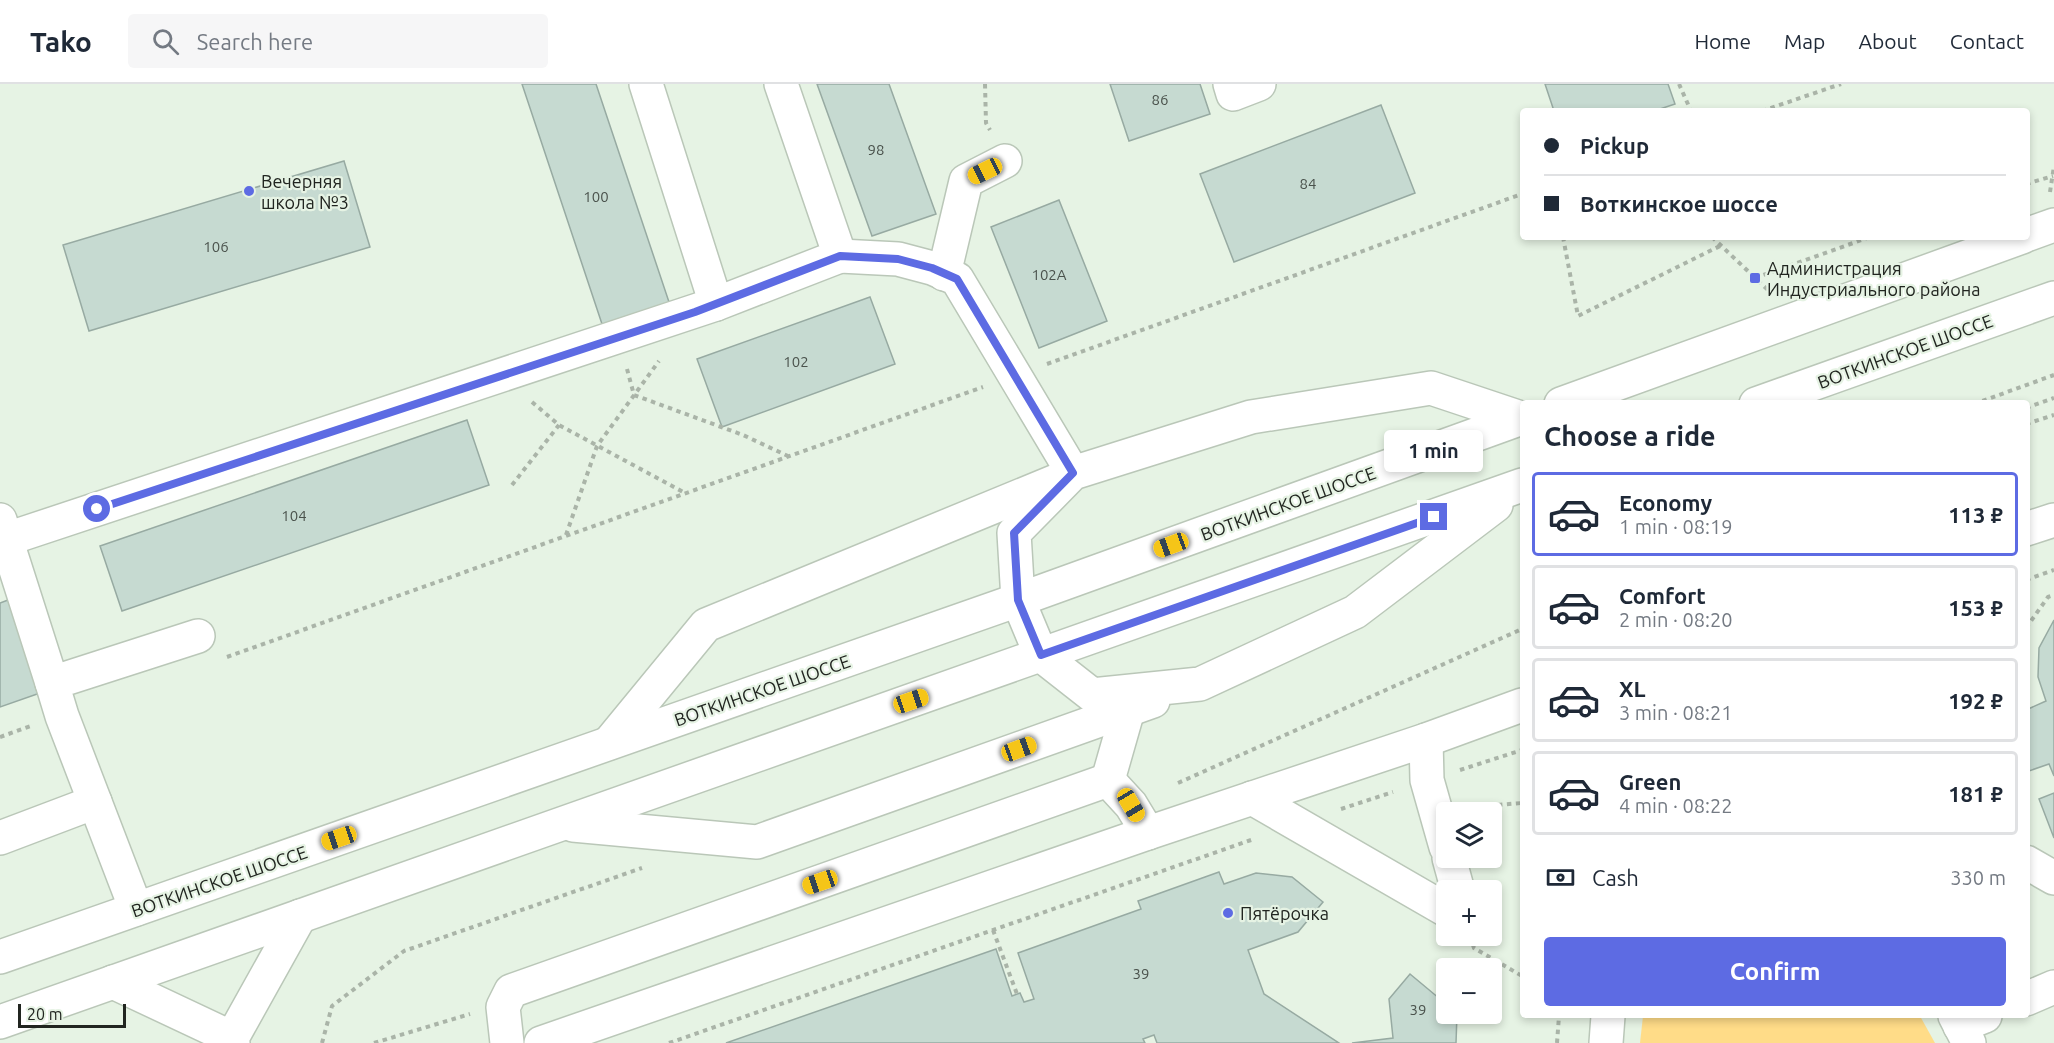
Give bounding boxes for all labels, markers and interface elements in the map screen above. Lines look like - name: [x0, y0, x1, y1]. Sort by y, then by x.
- search box: [128, 14, 548, 68]
- icon: search: [149, 25, 182, 58]
- text: Tako: [30, 26, 92, 57]
- text: Search here: [197, 29, 313, 54]
- text: Home: [1694, 29, 1751, 53]
- text: Map: [1784, 29, 1825, 53]
- text: About: [1858, 29, 1917, 53]
- text: Contact: [1950, 29, 2024, 53]
- house number: 86: [1152, 91, 1168, 108]
- text: Pickup: [1580, 133, 1649, 158]
- house number: 98: [868, 141, 884, 158]
- car: [965, 155, 1005, 187]
- place label: Вечерняя школа №3: [261, 171, 349, 212]
- house number: 84: [1300, 175, 1316, 192]
- marker: Вечерняя школа №3: [242, 184, 256, 198]
- house number: 100: [583, 188, 609, 205]
- text: Воткинское шоссе: [1580, 191, 1778, 216]
- house number: 106: [203, 238, 229, 255]
- place label: Администрация Индустриального района: [1767, 258, 1981, 299]
- house number: 102А: [1031, 266, 1067, 283]
- marker: Администрация Индустриального района: [1748, 271, 1762, 285]
- street label: ВОТКИНСКОЕ ШОССЕ: [1815, 310, 1995, 392]
- house number: 102: [783, 353, 809, 370]
- text: Choose a ride: [1544, 421, 1716, 451]
- callout: 1 min: [1384, 430, 1484, 472]
- text: 1 min: [1408, 439, 1459, 462]
- street label: ВОТКИНСКОЕ ШОССЕ: [1198, 462, 1378, 544]
- icon: car: [1547, 487, 1601, 541]
- text: Economy: [1619, 490, 1712, 515]
- route start: [83, 495, 110, 522]
- text: 113 ₽: [1948, 502, 2003, 527]
- route end: [1420, 503, 1447, 530]
- house number: 104: [281, 507, 307, 524]
- text: 1 min · 08:19: [1619, 515, 1733, 538]
- car: [1151, 530, 1191, 560]
- icon: car: [1547, 580, 1601, 634]
- text: Comfort: [1619, 583, 1706, 608]
- text: 153 ₽: [1948, 595, 2003, 620]
- text: 2 min · 08:20: [1619, 608, 1733, 631]
- street label: ВОТКИНСКОЕ ШОССЕ: [671, 650, 853, 730]
- icon: car: [1547, 673, 1601, 727]
- text: XL: [1619, 676, 1646, 701]
- car: [891, 687, 931, 715]
- text: 192 ₽: [1948, 688, 2003, 713]
- text: 3 min · 08:21: [1619, 701, 1733, 724]
- car: [999, 734, 1039, 764]
- icon: car: [1547, 766, 1601, 820]
- text: Green: [1619, 769, 1681, 794]
- text: 181 ₽: [1948, 781, 2003, 806]
- car: [1114, 785, 1148, 825]
- text: 4 min · 08:22: [1619, 794, 1733, 817]
- map controls: [1436, 802, 1502, 1024]
- button: layers: [1436, 802, 1502, 868]
- car: [319, 824, 359, 852]
- street label: ВОТКИНСКОЕ ШОССЕ: [128, 841, 310, 921]
- icon: cash: [1544, 861, 1577, 894]
- text: Cash: [1592, 865, 1639, 890]
- text: 330 m: [1950, 866, 2006, 889]
- car: [800, 868, 840, 896]
- button: +: [1436, 880, 1502, 946]
- place label: Пятёрочка: [1240, 903, 1329, 923]
- marker: Пятёрочка: [1221, 906, 1235, 920]
- button: Confirm: [1544, 937, 2006, 1006]
- button: −: [1436, 958, 1502, 1024]
- house number: 39: [1133, 965, 1149, 982]
- scale bar: [18, 1001, 126, 1028]
- house number: 39: [1410, 1001, 1426, 1018]
- text: 20 m: [27, 1005, 63, 1023]

